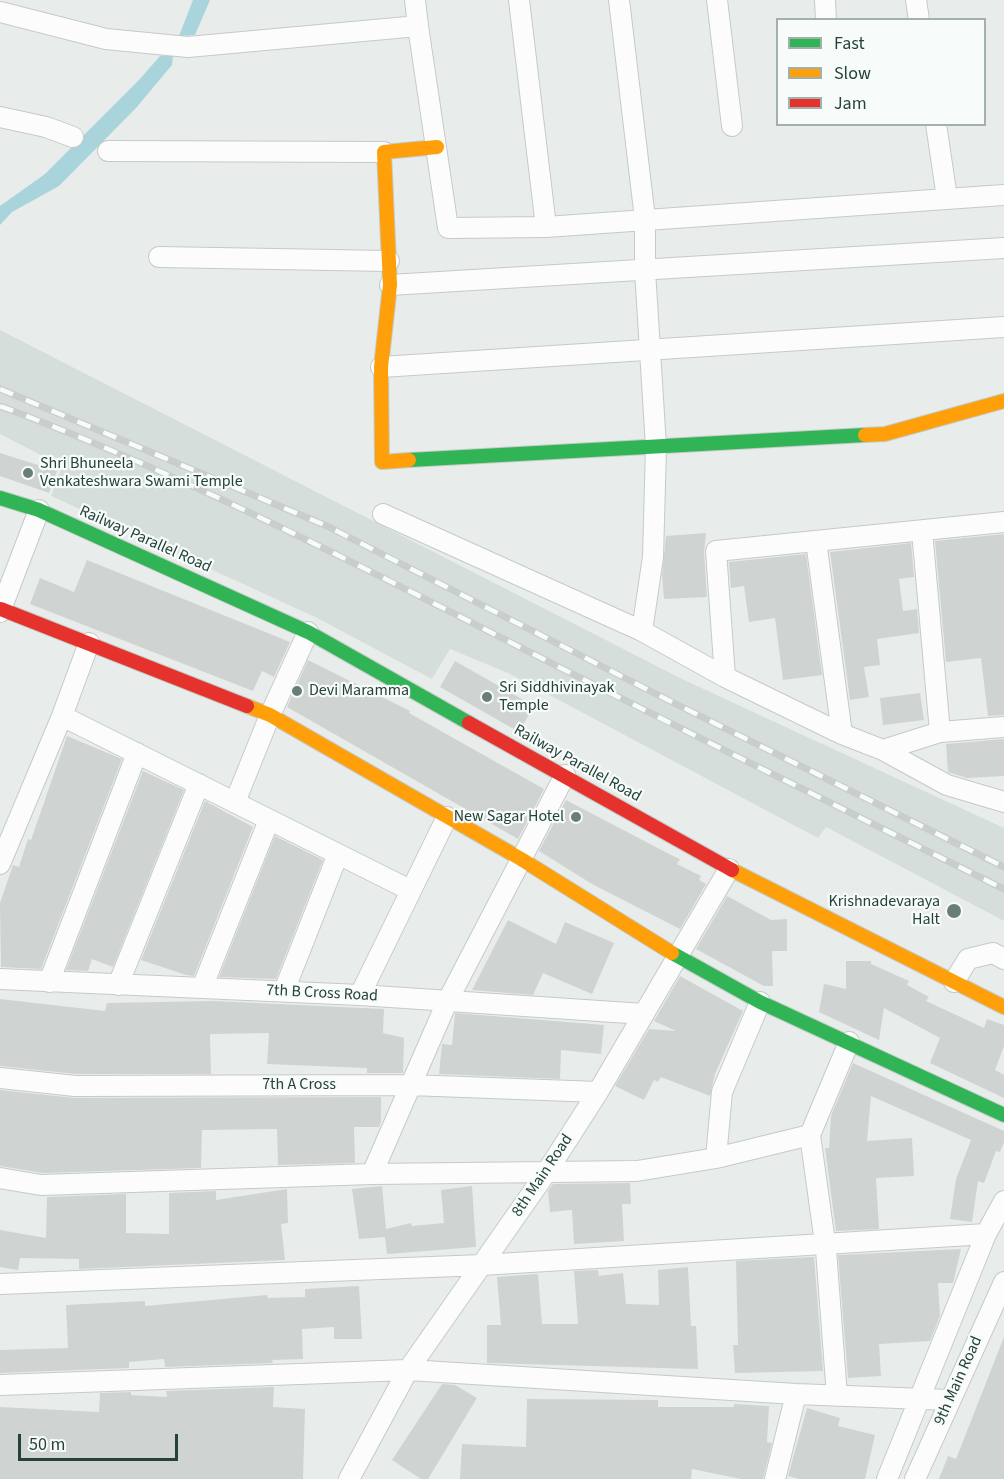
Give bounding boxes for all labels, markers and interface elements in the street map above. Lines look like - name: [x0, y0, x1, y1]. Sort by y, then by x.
- legend: [776, 18, 986, 126]
- text: Fast: [834, 31, 865, 56]
- text: Slow: [834, 61, 871, 86]
- text: Jam: [834, 91, 867, 116]
- place label: Shri Bhuneela Venkateshwara Swami Temple: [40, 454, 243, 492]
- marker: Shri Bhuneela Venkateshwara Swami Temple: [21, 466, 35, 480]
- street label: Railway Parallel Road: [76, 502, 214, 578]
- place label: Sri Siddhivinayak Temple: [499, 678, 614, 716]
- place label: Devi Maramma: [309, 681, 409, 701]
- marker: Devi Maramma: [290, 684, 304, 698]
- marker: Sri Siddhivinayak Temple: [480, 690, 494, 704]
- street label: Railway Parallel Road: [510, 721, 644, 807]
- place label: New Sagar Hotel: [454, 807, 564, 827]
- marker: New Sagar Hotel: [569, 810, 583, 824]
- place label: Krishnadevaraya Halt: [828, 892, 940, 930]
- marker: Krishnadevaraya Halt: [945, 902, 963, 920]
- street label: 7th B Cross Road: [266, 981, 378, 1007]
- street label: 7th A Cross: [262, 1075, 336, 1095]
- street label: 8th Main Road: [508, 1131, 578, 1221]
- street label: 9th Main Road: [931, 1334, 987, 1428]
- scale bar: [21, 1422, 182, 1460]
- text: 50 m: [29, 1432, 65, 1457]

